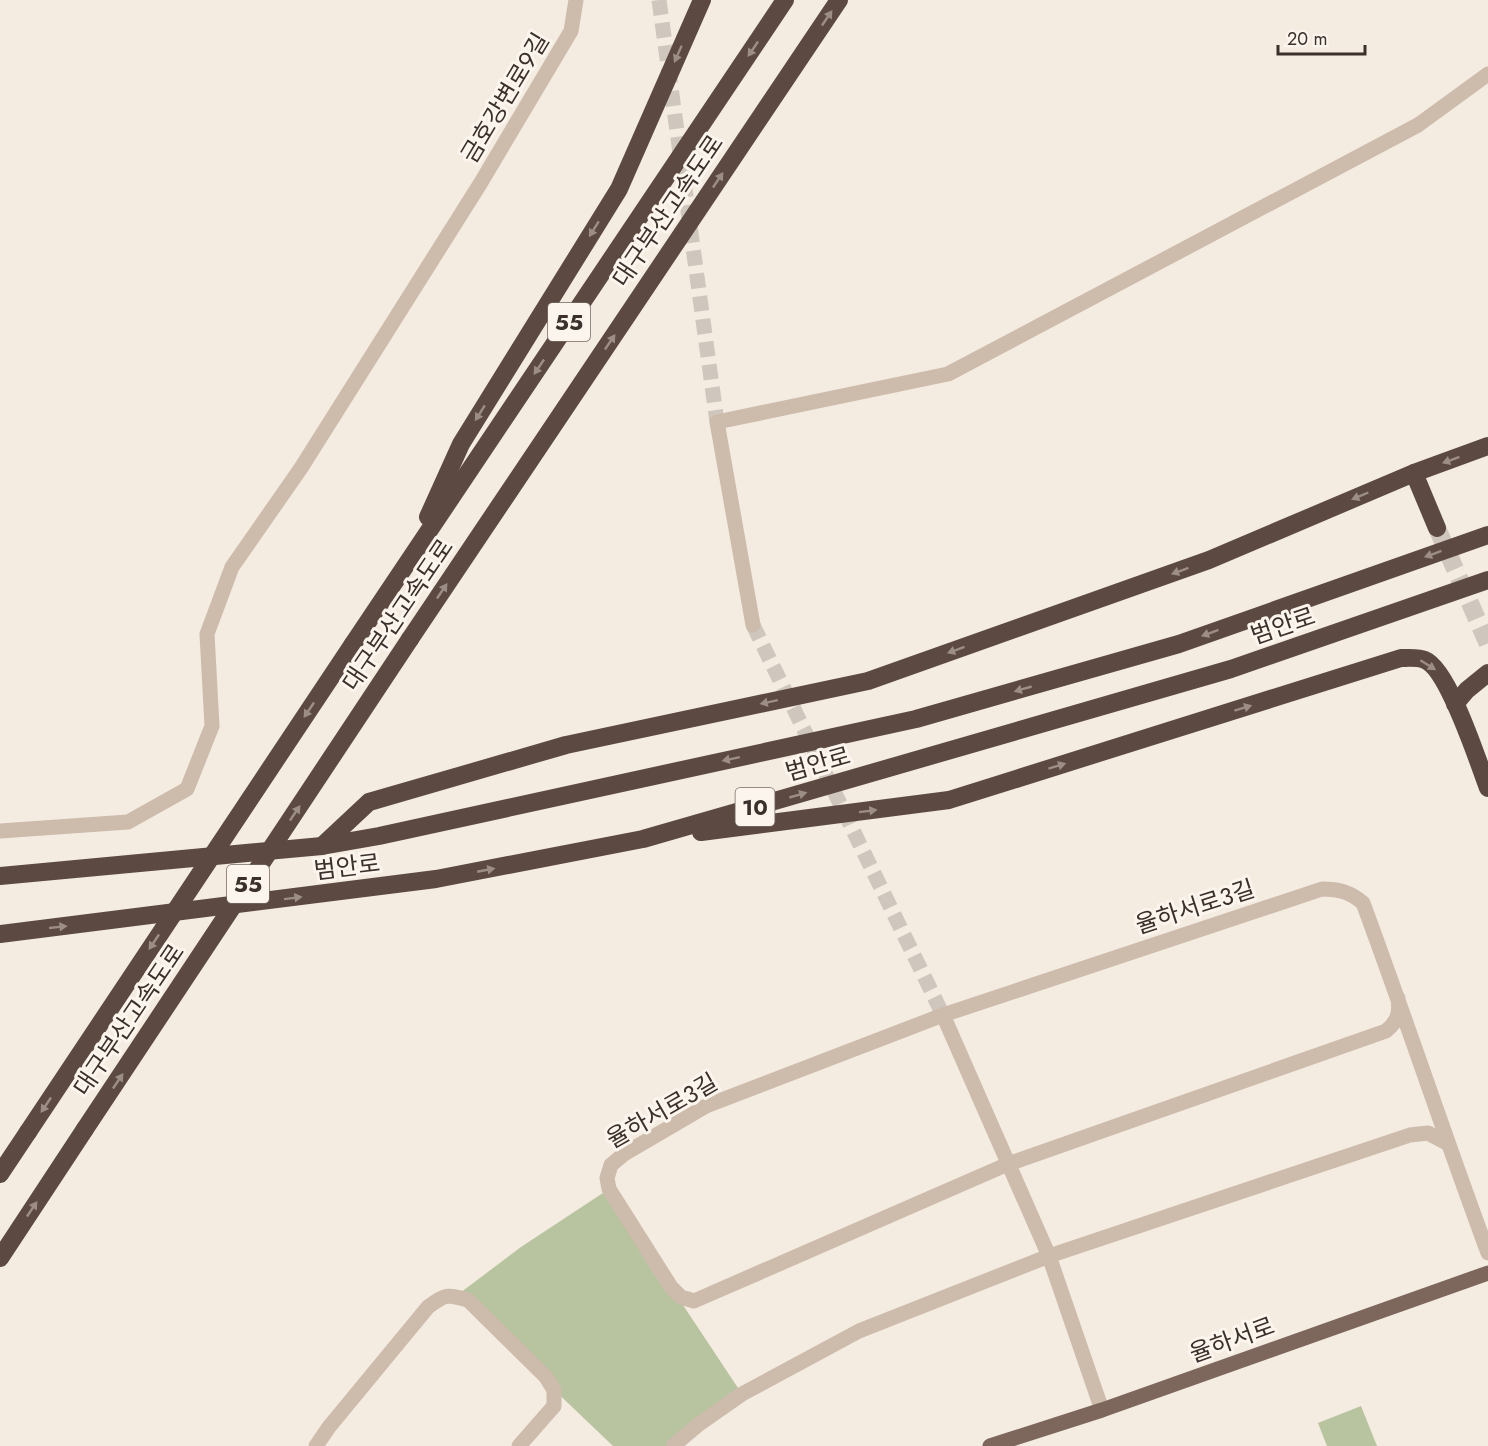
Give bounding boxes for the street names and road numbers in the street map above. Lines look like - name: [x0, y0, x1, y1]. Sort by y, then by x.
- street label: 금호강변로9길: [452, 26, 557, 169]
- street label: 대구부산고속도로: [604, 128, 731, 294]
- road number: 55: [548, 303, 590, 341]
- street label: 대구부산고속도로: [334, 532, 461, 698]
- street label: 범안로: [1246, 598, 1320, 653]
- street label: 범안로: [781, 738, 855, 789]
- road number: 10: [736, 788, 774, 826]
- street label: 범안로: [312, 845, 382, 888]
- road number: 55: [227, 865, 269, 903]
- street label: 율하서로3길: [1131, 871, 1259, 942]
- street label: 대구부산고속도로: [65, 937, 192, 1103]
- street label: 율하서로3길: [600, 1065, 724, 1157]
- street label: 율하서로: [1184, 1308, 1279, 1371]

